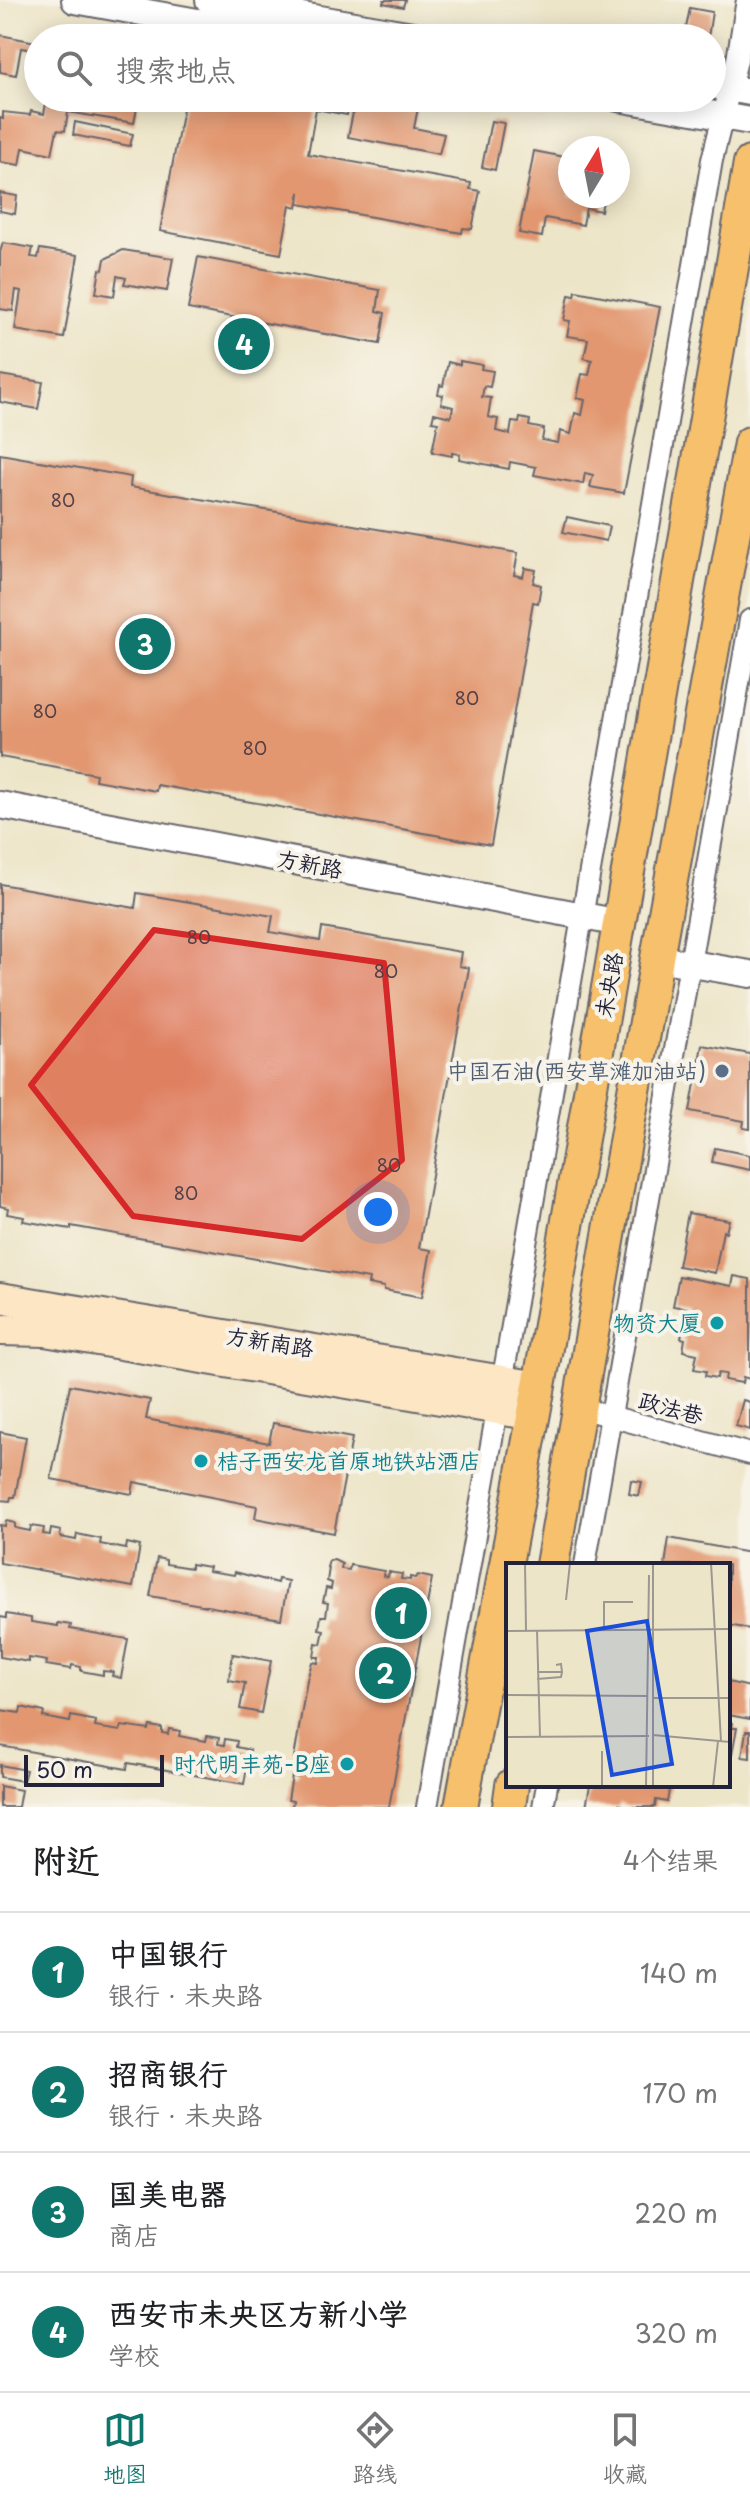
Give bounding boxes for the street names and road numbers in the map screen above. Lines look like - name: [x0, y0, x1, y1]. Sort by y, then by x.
- street label: 方新路: [275, 840, 346, 885]
- street label: 未央路: [586, 949, 630, 1020]
- street label: 方新南路: [224, 1317, 316, 1364]
- street label: 政法巷: [635, 1382, 708, 1431]

